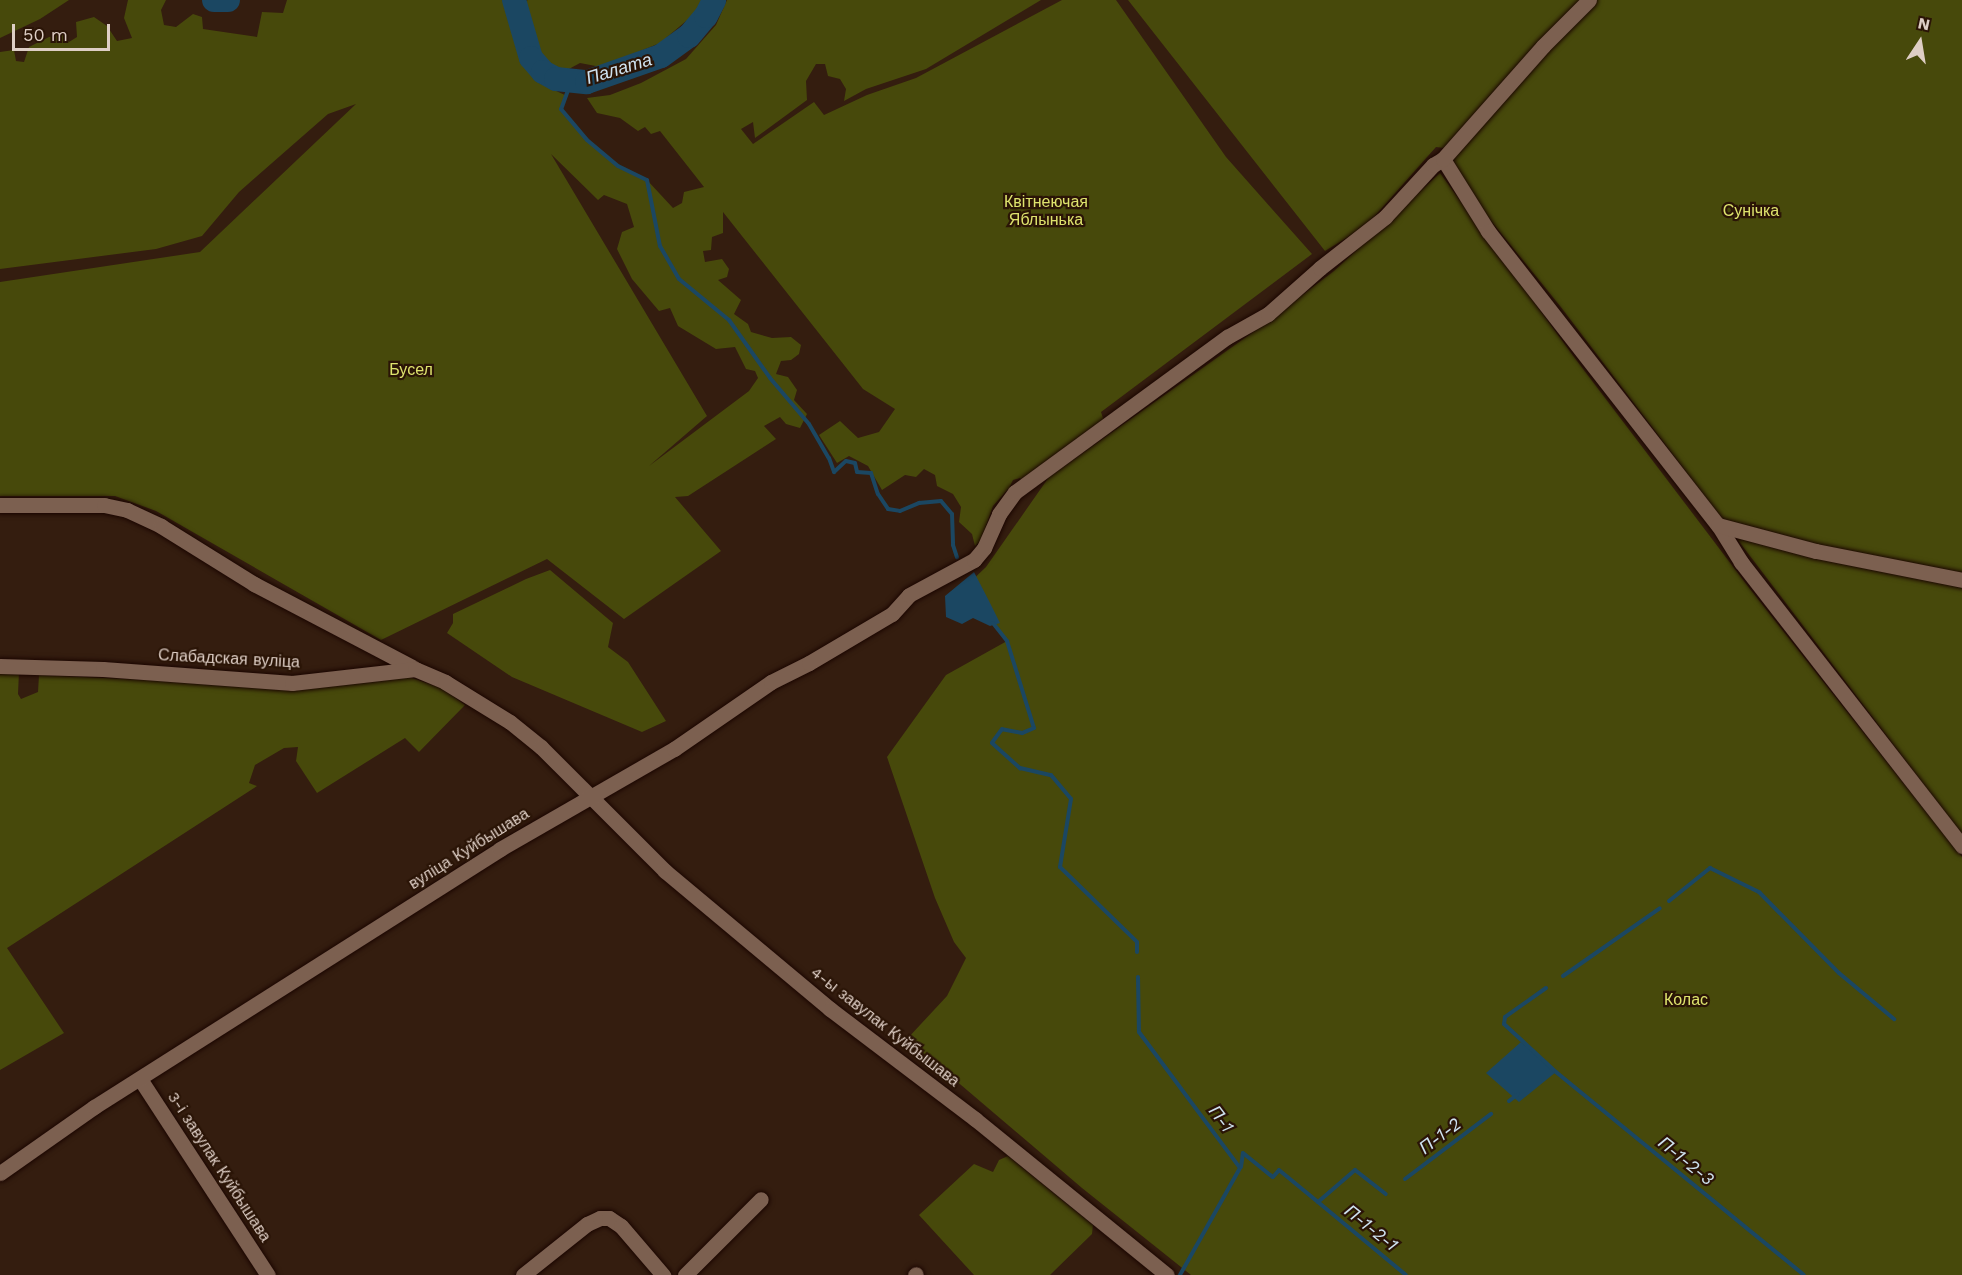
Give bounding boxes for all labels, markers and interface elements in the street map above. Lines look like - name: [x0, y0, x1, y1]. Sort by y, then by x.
- scale bar: [15, 12, 112, 50]
- north arrow: [1890, 12, 1950, 72]
- text: N: [1916, 13, 1932, 34]
- text: 50 m: [23, 24, 68, 45]
- water label: Палата: [583, 49, 655, 89]
- park label: Квітнеючая Яблынька: [1004, 192, 1088, 230]
- park label: Сунічка: [1723, 201, 1779, 221]
- park label: Бусел: [389, 360, 433, 380]
- street label: Слабадская вуліца: [158, 646, 300, 672]
- street label: вуліца Куйбышава: [405, 804, 533, 894]
- street label: 4-ы завулак Куйбышава: [807, 963, 963, 1091]
- park label: Колас: [1664, 990, 1708, 1010]
- street label: 3-і завулак Куйбышава: [163, 1088, 275, 1246]
- water label: П-1: [1204, 1101, 1238, 1137]
- water label: П-1-2: [1415, 1113, 1465, 1159]
- water label: П-1-2-3: [1654, 1132, 1718, 1190]
- water label: П-1-2-1: [1340, 1200, 1402, 1256]

